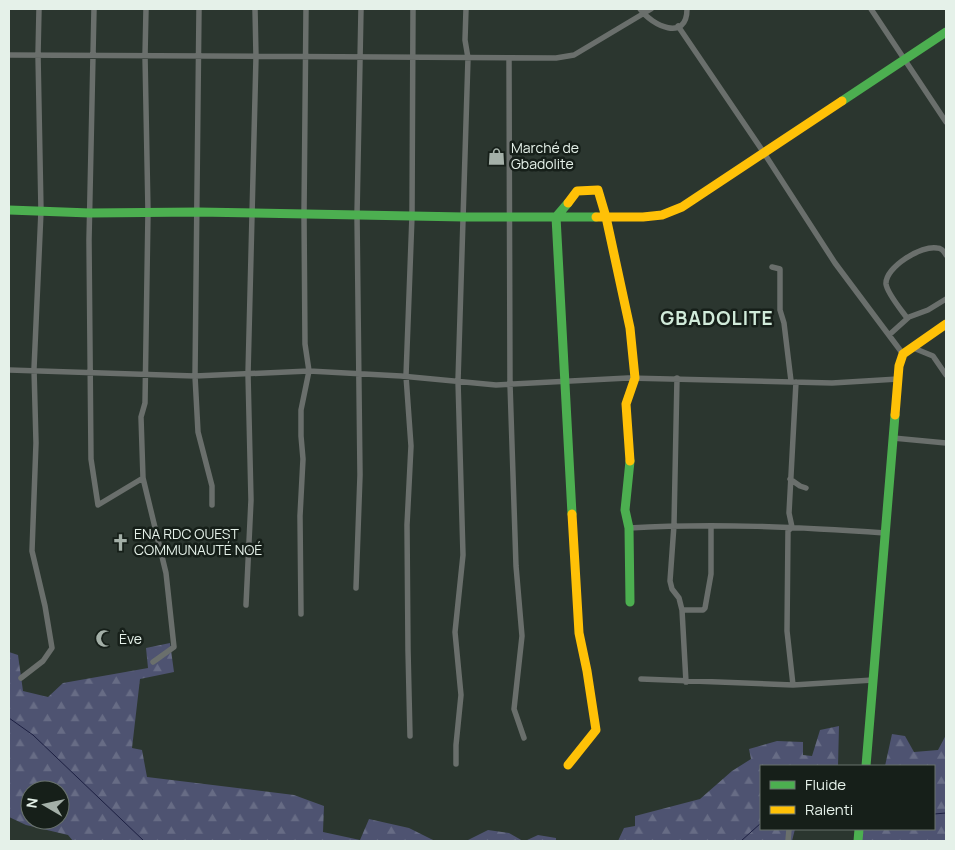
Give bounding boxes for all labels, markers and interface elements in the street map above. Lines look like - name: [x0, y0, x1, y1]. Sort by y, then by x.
- place label: Marché de Gbadolite: [511, 138, 579, 173]
- shop icon: Marché de Gbadolite: [487, 146, 507, 166]
- district label: GBADOLITE: [660, 305, 774, 331]
- place label: ENA RDC OUEST COMMUNAUTÉ NOÉ: [134, 524, 262, 559]
- church icon: ENA RDC OUEST COMMUNAUTÉ NOÉ: [110, 532, 130, 552]
- mosque icon: Ève: [95, 629, 115, 649]
- place label: Ève: [119, 629, 142, 648]
- legend: [760, 765, 935, 830]
- text: Fluide: [805, 774, 846, 795]
- north arrow: [20, 780, 70, 830]
- text: N: [21, 796, 42, 809]
- text: Ralenti: [805, 799, 853, 820]

